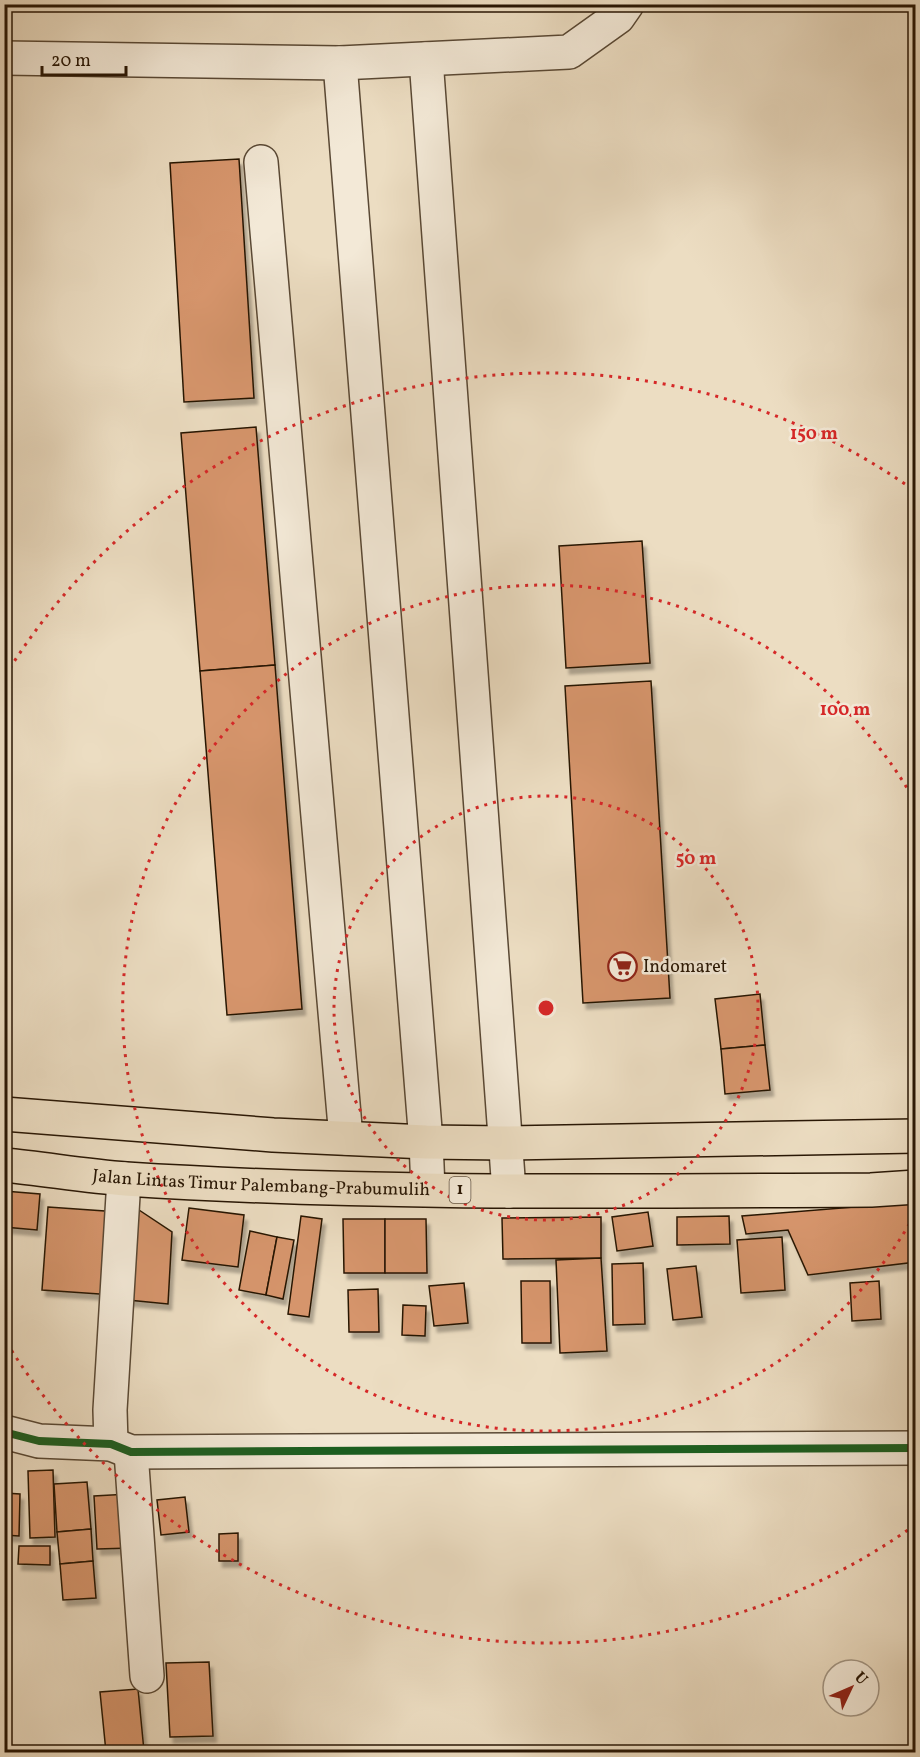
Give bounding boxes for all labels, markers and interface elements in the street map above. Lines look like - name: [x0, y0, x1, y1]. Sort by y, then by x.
- scale bar: [42, 39, 126, 77]
- text: 20 m: [51, 49, 91, 74]
- text: 150 m: [790, 422, 838, 447]
- text: 100 m: [820, 698, 870, 723]
- text: 50 m: [676, 847, 716, 872]
- supermarket icon: Indomaret: [606, 951, 638, 983]
- place label: Indomaret: [643, 955, 727, 980]
- centre of rings: [536, 998, 556, 1018]
- street label: Jalan Lintas Timur Palembang-Prabumulih: [91, 1163, 430, 1203]
- road number: 1: [450, 1177, 470, 1203]
- north arrow: [821, 1658, 881, 1718]
- text: U: [849, 1667, 872, 1691]

